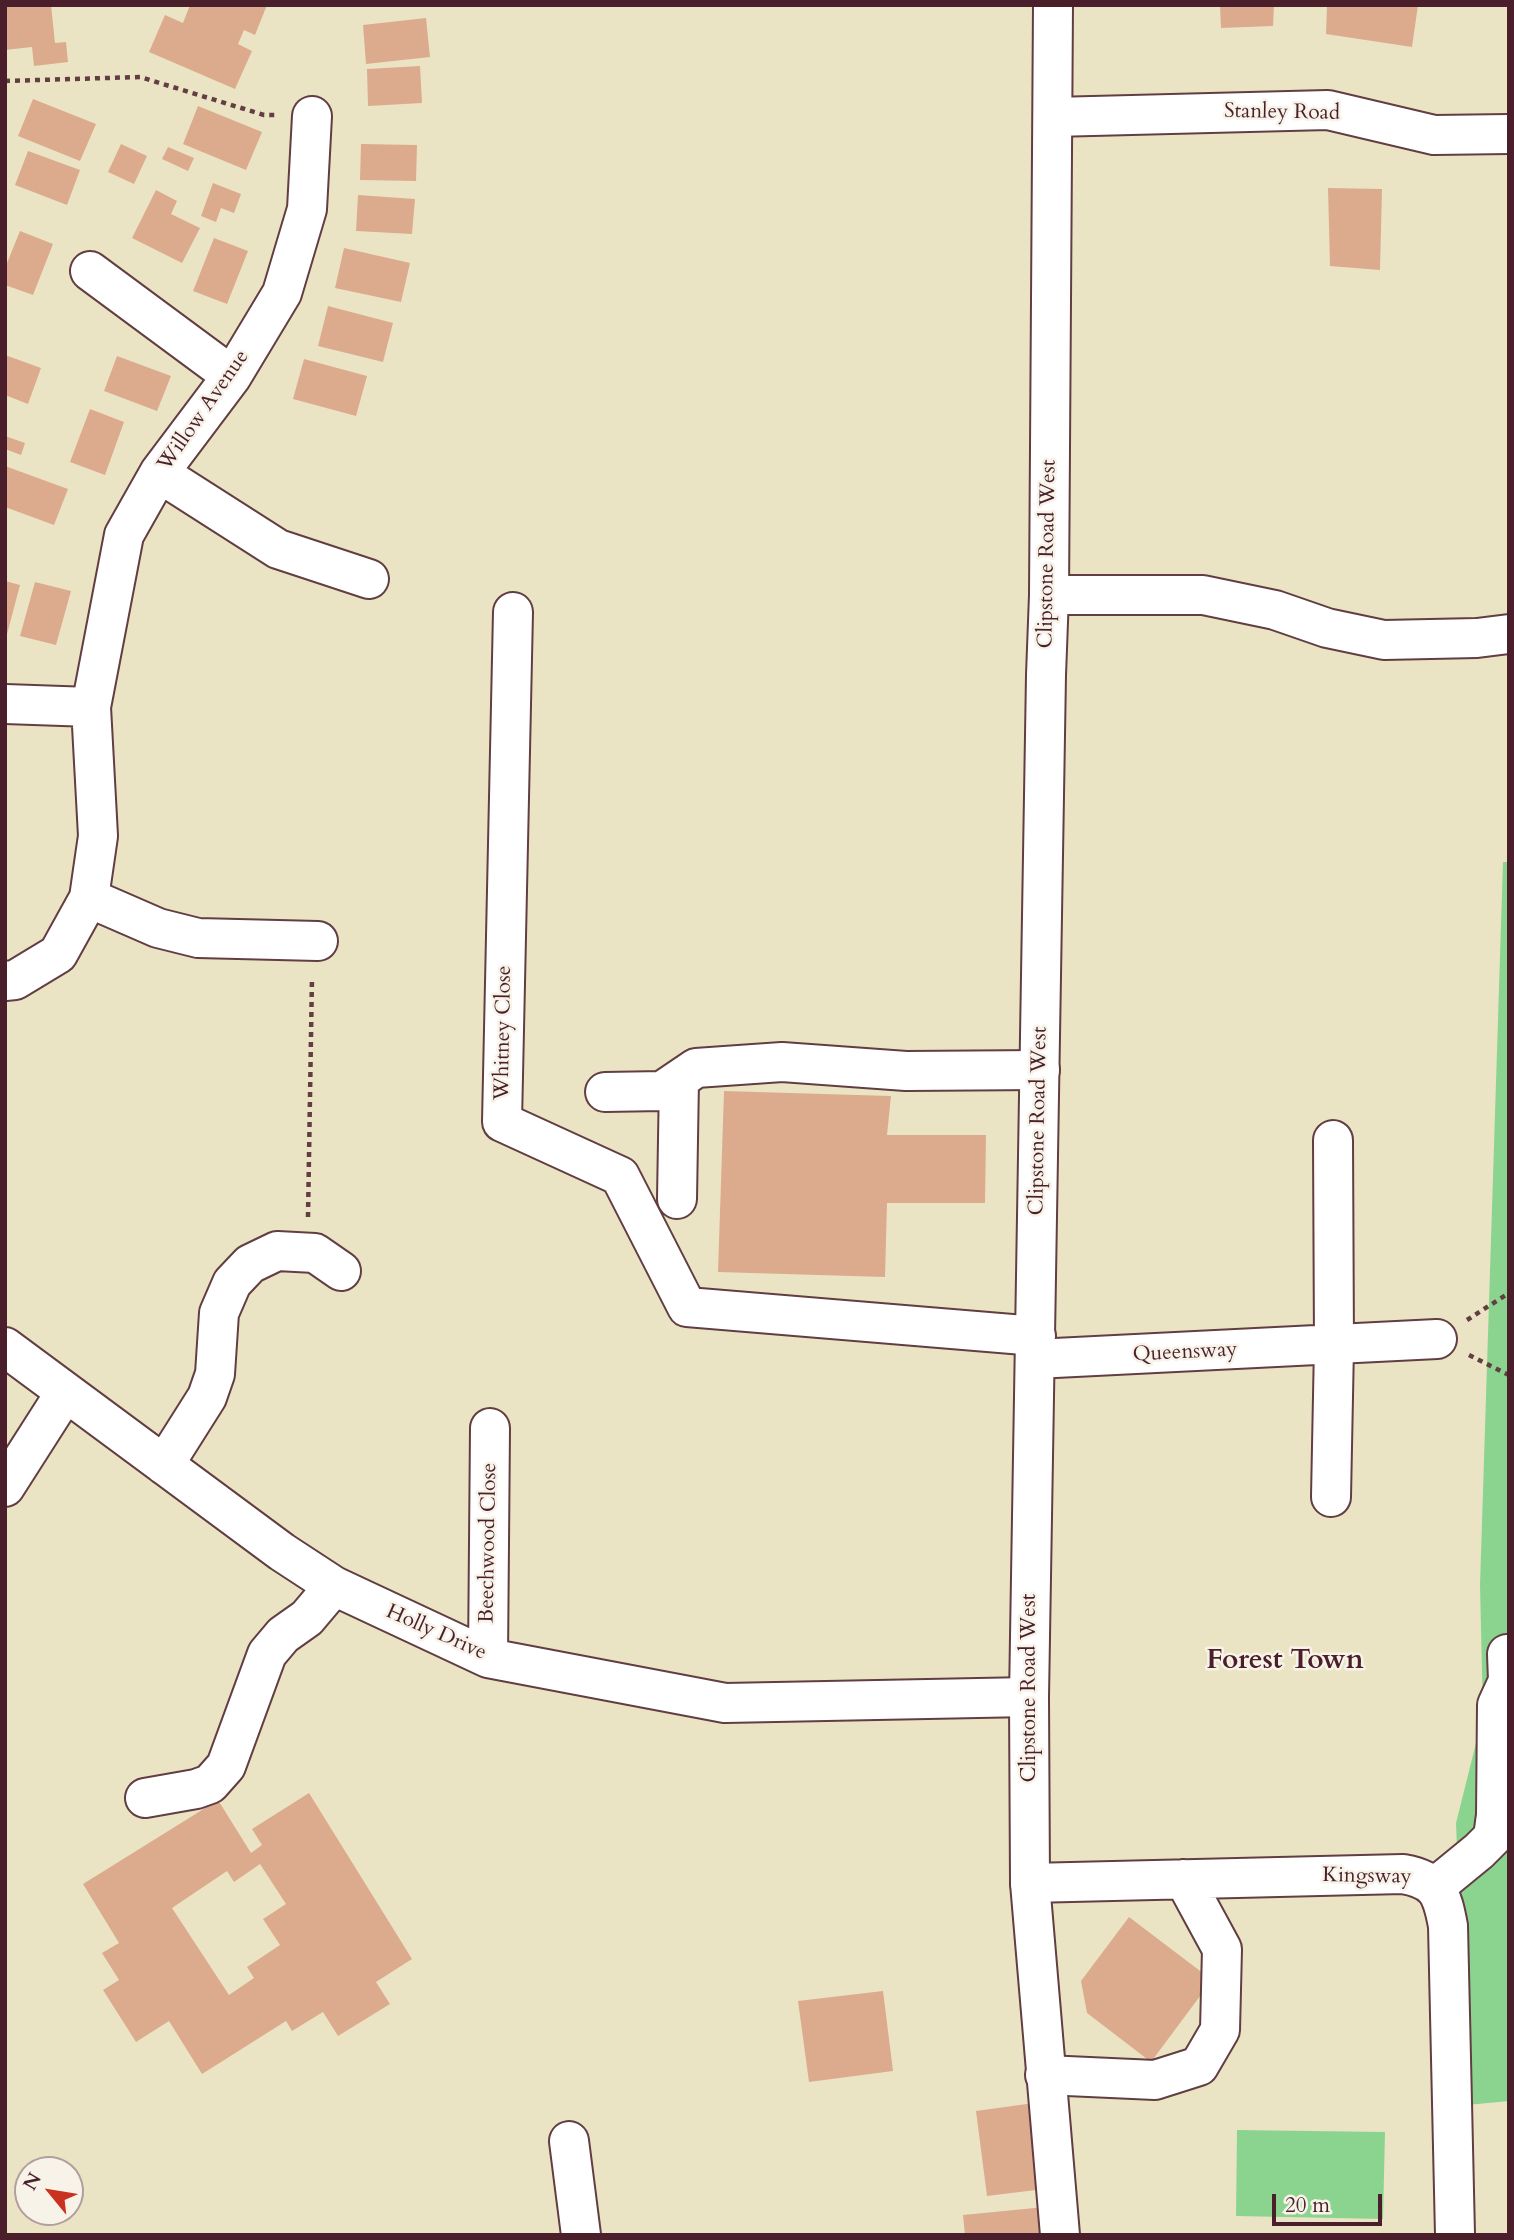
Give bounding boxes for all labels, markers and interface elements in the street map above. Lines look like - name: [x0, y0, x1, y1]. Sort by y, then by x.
- street label: Stanley Road: [1224, 99, 1340, 127]
- street label: Willow Avenue: [153, 346, 255, 476]
- street label: Clipstone Road West: [1034, 459, 1062, 649]
- street label: Whitney Close: [490, 965, 518, 1101]
- street label: Clipstone Road West: [1025, 1026, 1053, 1216]
- street label: Queensway: [1132, 1338, 1238, 1368]
- street label: Beechwood Close: [475, 1463, 503, 1623]
- street label: Clipstone Road West: [1017, 1594, 1043, 1782]
- street label: Holly Drive: [382, 1600, 490, 1666]
- district label: Forest Town: [1206, 1645, 1364, 1679]
- street label: Kingsway: [1322, 1864, 1412, 1890]
- north arrow: [14, 2156, 84, 2226]
- text: N: [17, 2168, 48, 2195]
- scale bar: [1276, 2180, 1386, 2224]
- text: 20 m: [1285, 2191, 1330, 2220]

